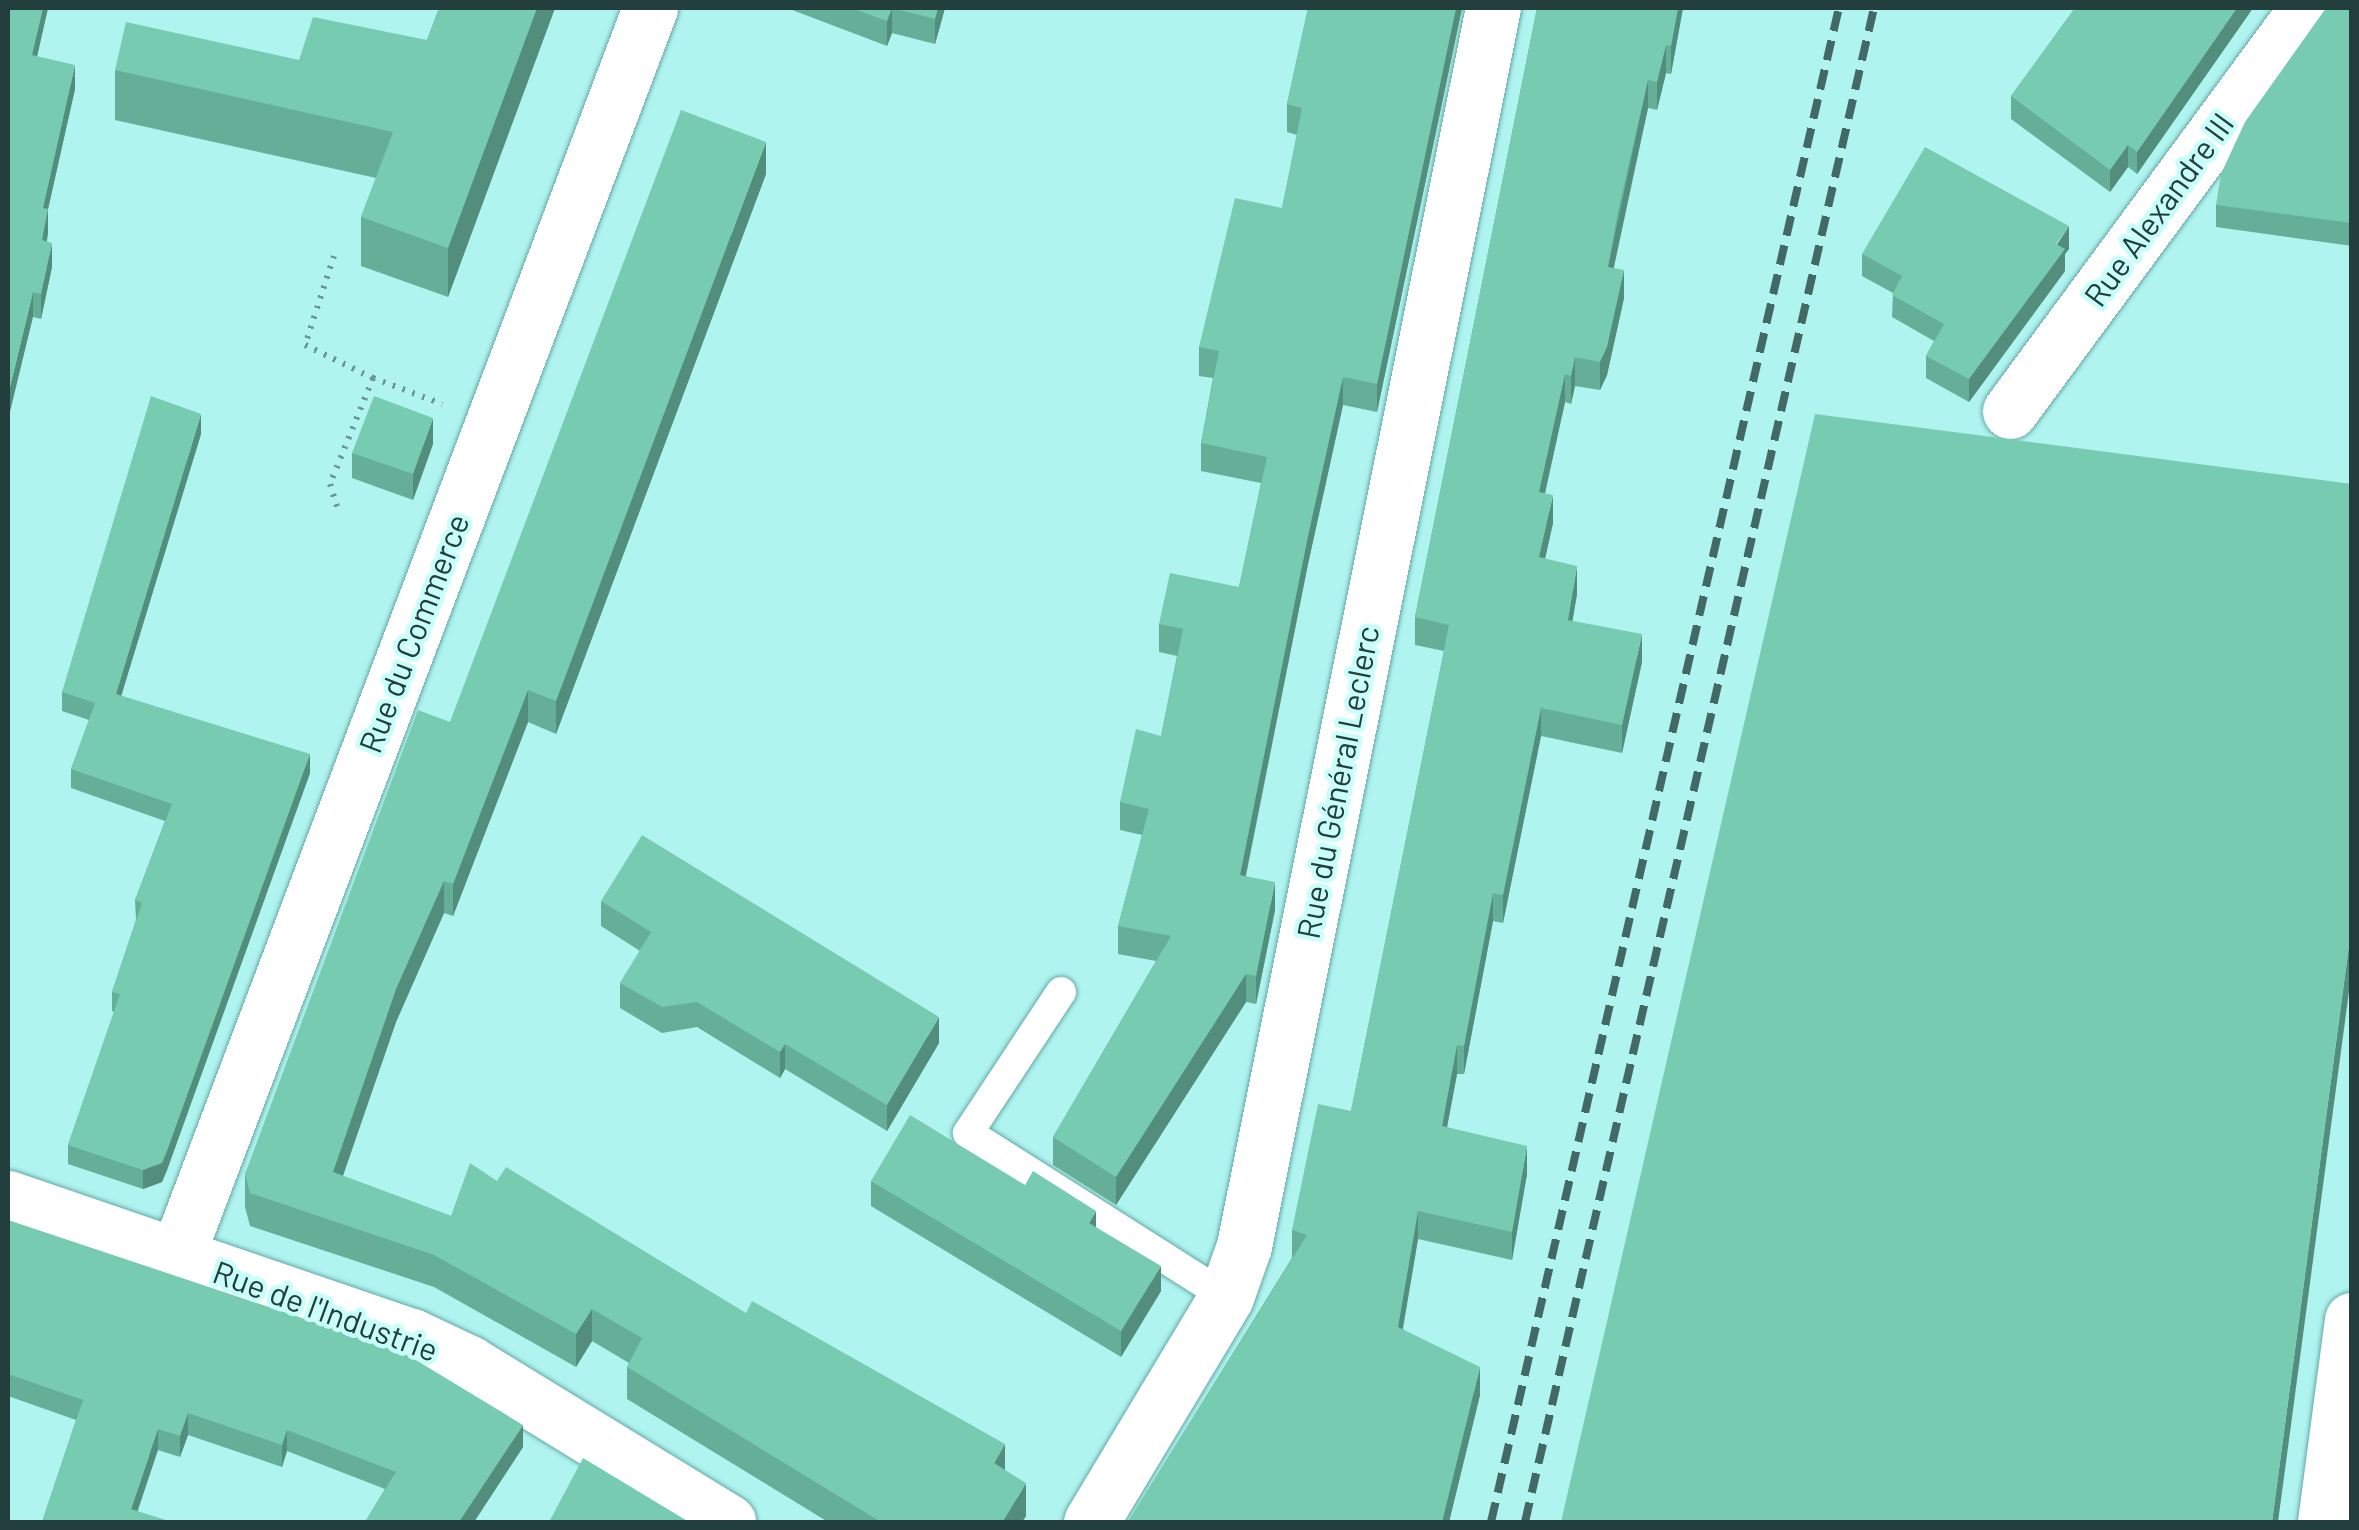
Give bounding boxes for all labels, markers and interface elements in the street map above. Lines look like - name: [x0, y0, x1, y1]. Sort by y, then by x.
- street label: Rue Alexandre III: [2075, 105, 2241, 313]
- street label: Rue du Commerce: [350, 508, 476, 758]
- street label: Rue du Général Leclerc: [1288, 622, 1386, 942]
- street label: Rue de l'Industrie: [208, 1252, 444, 1368]

